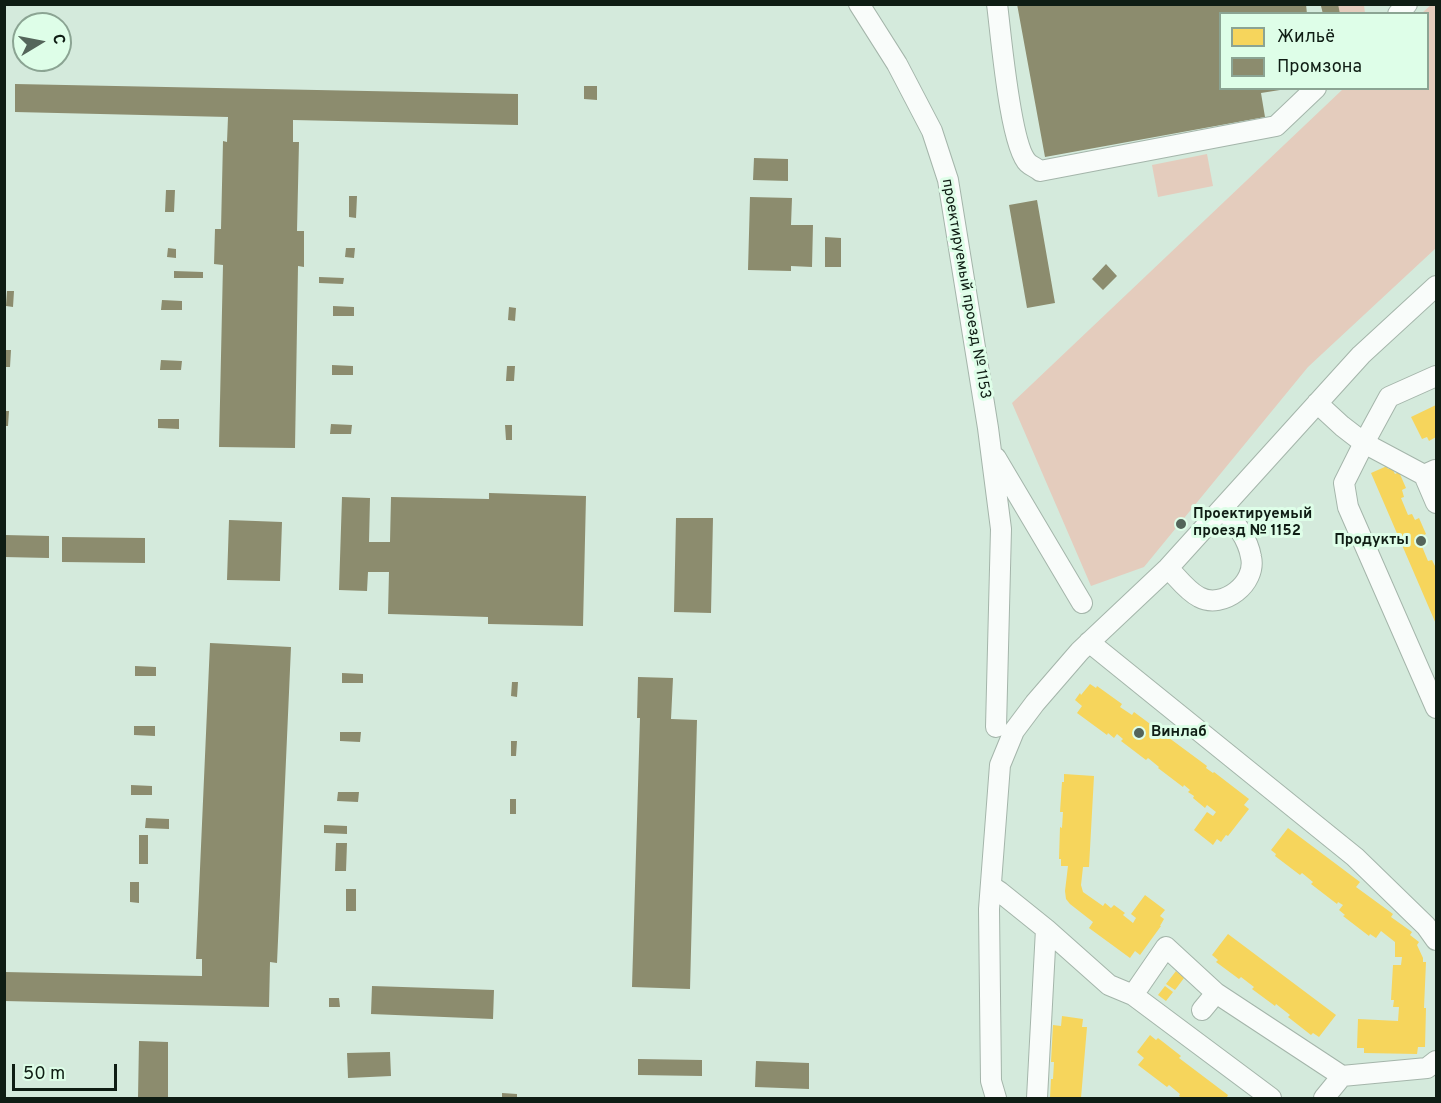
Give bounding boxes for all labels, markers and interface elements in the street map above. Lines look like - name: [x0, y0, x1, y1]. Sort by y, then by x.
- north arrow: [12, 12, 72, 72]
- legend: [1219, 12, 1429, 90]
- text: Жильё: [1277, 26, 1335, 49]
- text: С: [47, 32, 68, 46]
- text: Промзона: [1277, 56, 1362, 79]
- street label: проектируемый проезд № 1153: [937, 178, 993, 400]
- place label: Проектируемый проезд № 1152: [1193, 506, 1312, 541]
- marker: Проектируемый проезд № 1152: [1174, 517, 1188, 531]
- place label: Продукты: [1334, 532, 1409, 550]
- marker: Продукты: [1414, 534, 1428, 548]
- place label: Винлаб: [1151, 724, 1207, 742]
- marker: Винлаб: [1132, 726, 1146, 740]
- scale bar: [15, 1052, 120, 1090]
- text: 50 m: [23, 1063, 65, 1086]

